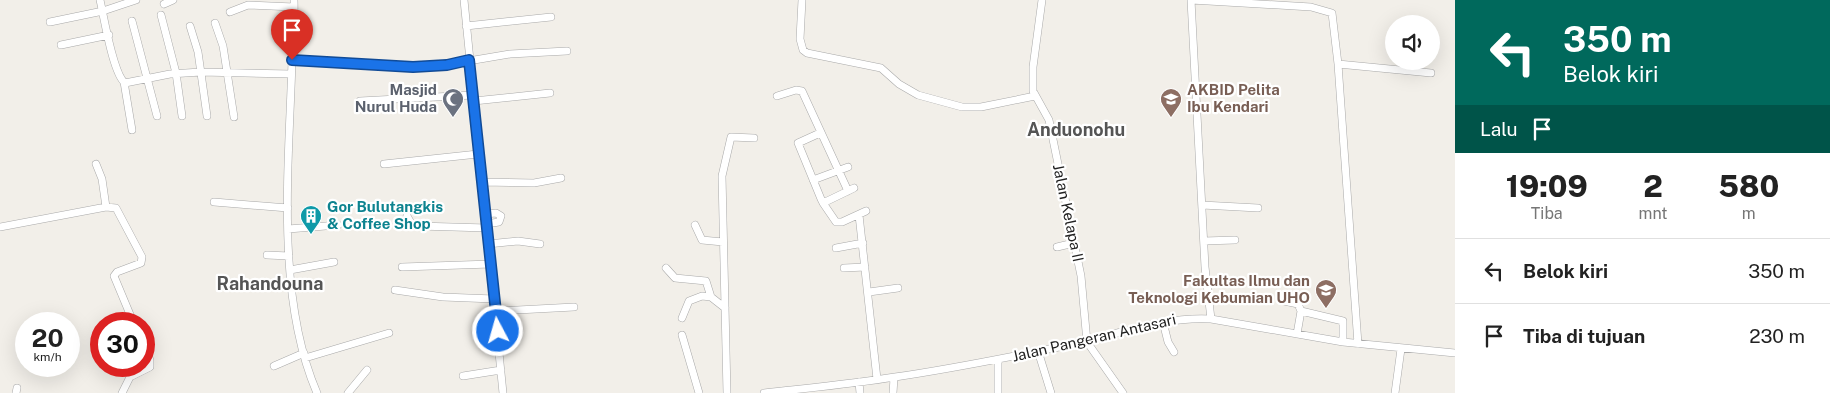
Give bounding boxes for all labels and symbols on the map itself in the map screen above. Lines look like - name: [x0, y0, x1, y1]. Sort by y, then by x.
- pin: [271, 9, 313, 60]
- place label: Masjid Nurul Huda: [355, 81, 437, 115]
- place label: AKBID Pelita Ibu Kendari: [1187, 81, 1280, 115]
- mosque icon: Masjid Nurul Huda: [441, 87, 465, 118]
- school or university icon: AKBID Pelita Ibu Kendari: [1159, 87, 1183, 118]
- district label: Anduonohu: [1027, 119, 1125, 140]
- street label: Jalan Kelapa II: [1050, 162, 1087, 263]
- place label: Gor Bulutangkis & Coffee Shop: [327, 198, 443, 232]
- building icon: Gor Bulutangkis & Coffee Shop: [299, 204, 323, 235]
- place label: Fakultas Ilmu dan Teknologi Kebumian UHO: [1128, 272, 1310, 306]
- district label: Rahandouna: [217, 273, 323, 294]
- school or university icon: Fakultas Ilmu dan Teknologi Kebumian UHO: [1314, 278, 1338, 309]
- position arrow: [471, 304, 523, 356]
- street label: Jalan Pangeran Antasari: [1010, 310, 1178, 365]
- speed limit sign: 30: [90, 312, 155, 377]

